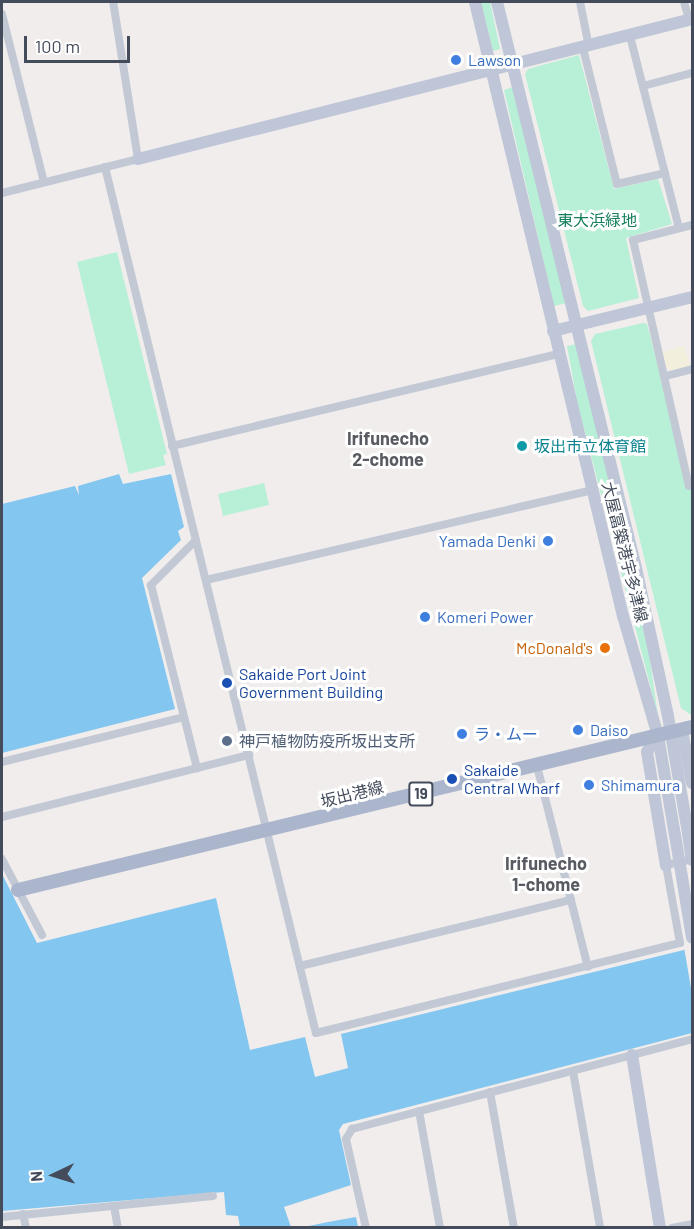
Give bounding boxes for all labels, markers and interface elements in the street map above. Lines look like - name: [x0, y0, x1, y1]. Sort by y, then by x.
- scale bar: [27, 24, 134, 62]
- text: 100 m: [35, 35, 80, 57]
- place label: Lawson: [468, 50, 521, 70]
- marker: Lawson: [449, 53, 463, 67]
- park label: 東大浜緑地: [557, 210, 637, 230]
- district label: Irifunecho 2-chome: [347, 428, 429, 470]
- place label: 坂出市立体育館: [534, 436, 646, 456]
- marker: 坂出市立体育館: [515, 439, 529, 453]
- street label: 大屋冨築港宇多津線: [598, 480, 652, 624]
- place label: Yamada Denki: [439, 531, 536, 551]
- marker: Yamada Denki: [541, 534, 555, 548]
- place label: Komeri Power: [437, 607, 533, 627]
- marker: Komeri Power: [418, 610, 432, 624]
- place label: McDonald's: [516, 638, 593, 658]
- marker: McDonald's: [598, 641, 612, 655]
- place label: Sakaide Port Joint Government Building: [239, 664, 383, 702]
- marker: Sakaide Port Joint Government Building: [220, 676, 234, 690]
- place label: Daiso: [590, 720, 628, 740]
- marker: Daiso: [571, 723, 585, 737]
- place label: ラ・ムー: [474, 724, 538, 744]
- marker: ラ・ムー: [455, 727, 469, 741]
- place label: 神戸植物防疫所坂出支所: [239, 731, 415, 751]
- marker: 神戸植物防疫所坂出支所: [220, 734, 234, 748]
- place label: Sakaide Central Wharf: [464, 760, 560, 798]
- marker: Sakaide Central Wharf: [445, 772, 459, 786]
- place label: Shimamura: [601, 775, 680, 795]
- street label: 坂出港線: [319, 777, 385, 811]
- marker: Shimamura: [582, 778, 596, 792]
- road number: 19: [408, 782, 434, 806]
- district label: Irifunecho 1-chome: [505, 853, 587, 896]
- north arrow: [24, 1145, 84, 1205]
- text: N: [26, 1170, 45, 1182]

